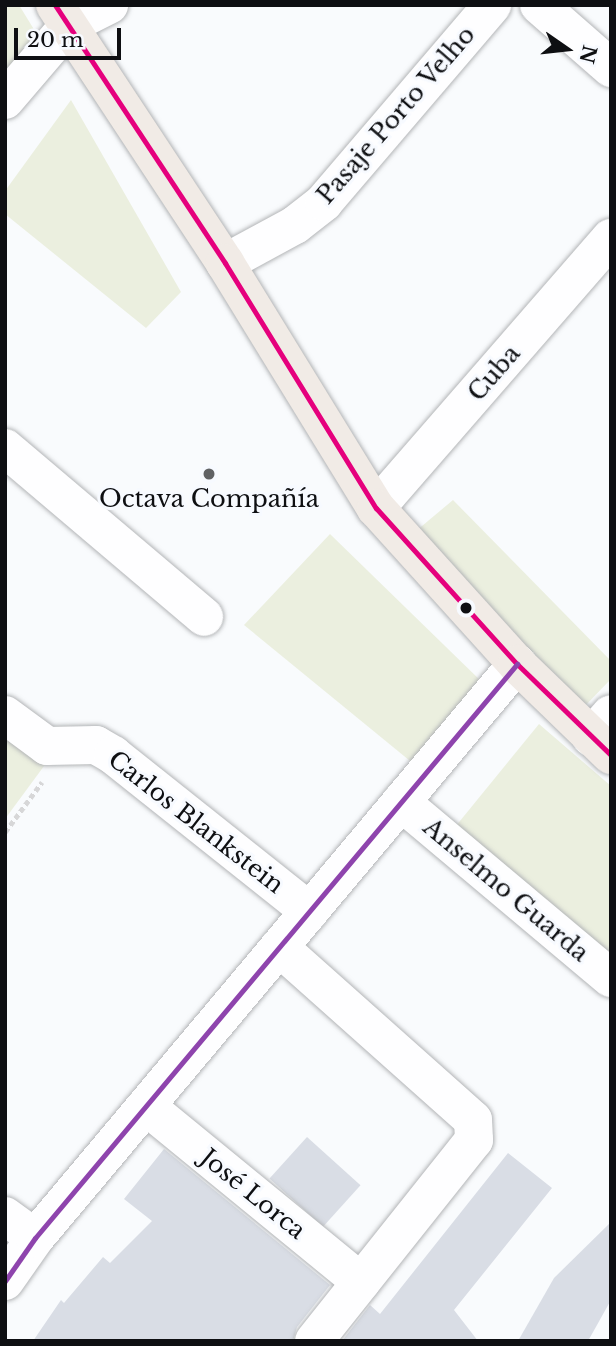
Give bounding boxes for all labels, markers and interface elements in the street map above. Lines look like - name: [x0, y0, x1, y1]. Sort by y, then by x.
- scale bar: [18, 14, 124, 58]
- north arrow: [532, 14, 602, 84]
- street label: Pasaje Porto Velho: [311, 20, 481, 210]
- text: 20 m: [27, 27, 84, 53]
- text: N: [575, 43, 601, 66]
- street label: Cuba: [462, 339, 526, 407]
- marker: Octava Compañía: [201, 466, 217, 482]
- place label: Octava Compañía: [99, 485, 319, 513]
- unlabelled marker: [459, 601, 473, 615]
- street label: Carlos Blankstein: [103, 745, 289, 899]
- street label: Anselmo Guarda: [418, 813, 594, 967]
- street label: José Lorca: [195, 1143, 311, 1245]

